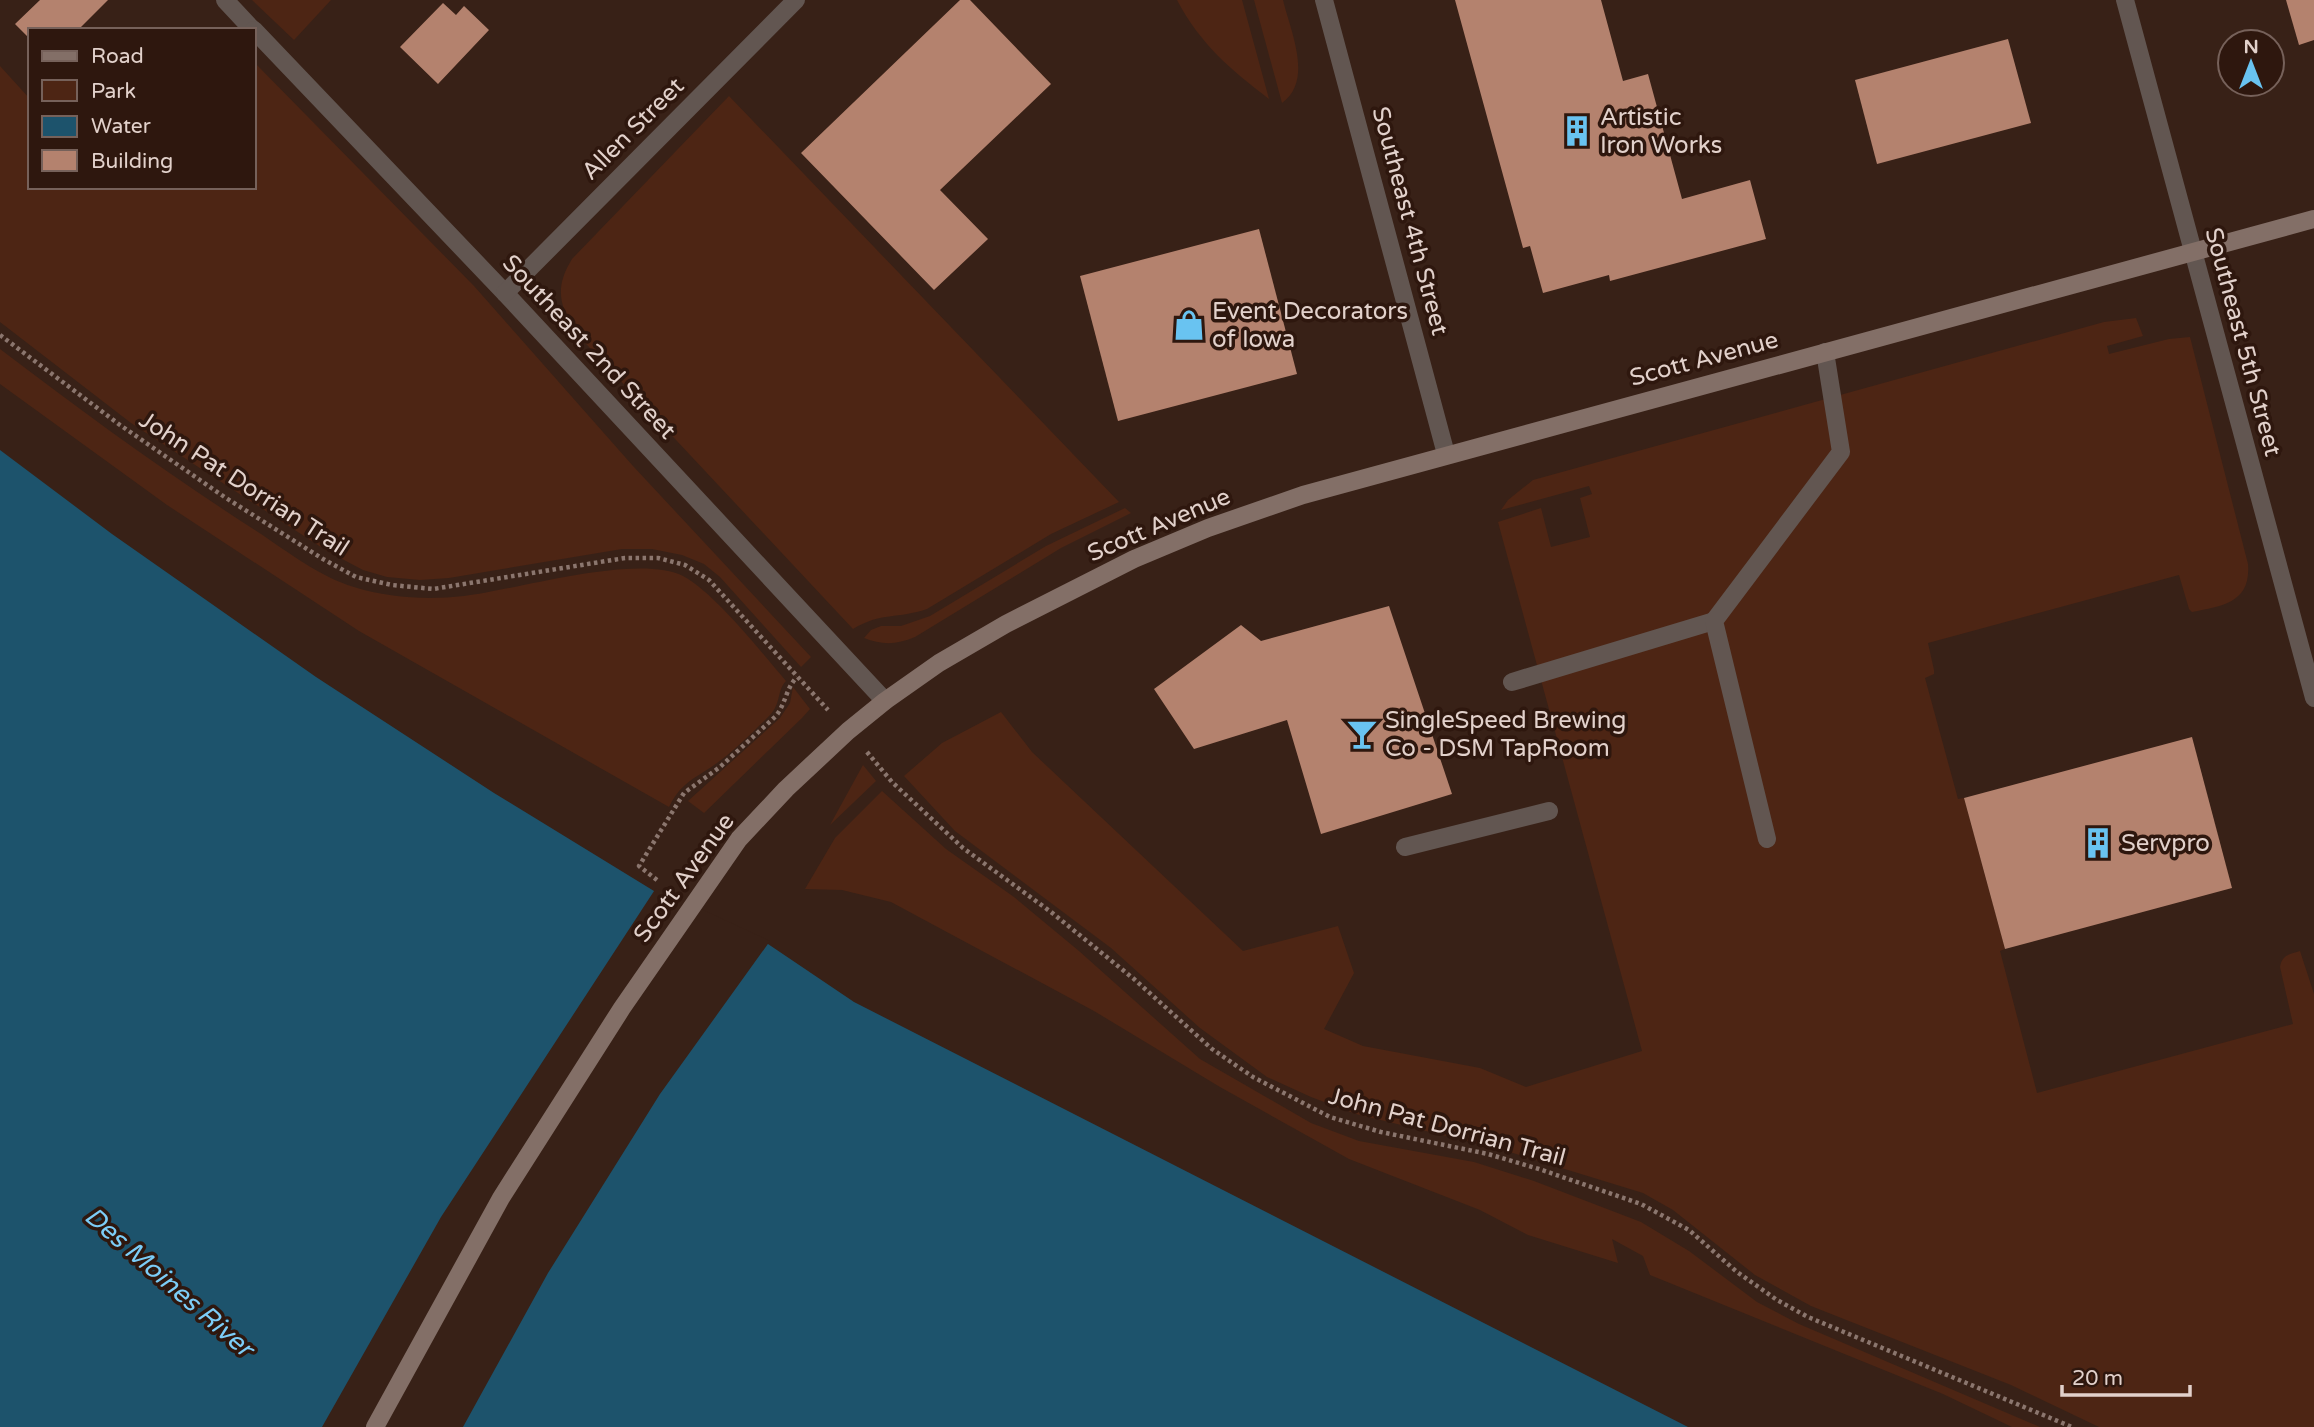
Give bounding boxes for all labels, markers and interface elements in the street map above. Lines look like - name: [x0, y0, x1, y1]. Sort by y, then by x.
- legend: [28, 28, 256, 189]
- north arrow: [2216, 28, 2286, 98]
- text: N: [2243, 36, 2259, 58]
- text: Road: [91, 44, 144, 69]
- street label: Allen Street: [576, 72, 690, 186]
- text: Park: [91, 79, 136, 104]
- place label: Artistic Iron Works: [1600, 103, 1722, 160]
- street label: Southeast 4th Street: [1366, 104, 1454, 338]
- text: Water: [91, 114, 151, 139]
- building icon: Artistic Iron Works: [1560, 114, 1594, 148]
- text: Building: [91, 149, 173, 174]
- street label: Southeast 5th Street: [2199, 225, 2287, 459]
- street label: Southeast 2nd Street: [496, 249, 682, 445]
- place label: Event Decorators of Iowa: [1212, 297, 1408, 354]
- shop icon: Event Decorators of Iowa: [1172, 308, 1206, 342]
- street label: Scott Avenue: [1627, 325, 1781, 393]
- street label: John Pat Dorrian Trail: [134, 405, 354, 563]
- street label: Scott Avenue: [1083, 482, 1235, 568]
- place label: SingleSpeed Brewing Co - DSM TapRoom: [1385, 706, 1626, 763]
- bar icon: SingleSpeed Brewing Co - DSM TapRoom: [1345, 717, 1379, 751]
- street label: Scott Avenue: [627, 808, 741, 948]
- building icon: Servpro: [2081, 826, 2115, 860]
- place label: Servpro: [2121, 829, 2210, 858]
- street label: John Pat Dorrian Trail: [1325, 1081, 1569, 1173]
- water label: Des Moines River: [78, 1200, 262, 1366]
- scale bar: [2062, 1354, 2190, 1398]
- text: 20 m: [2072, 1366, 2123, 1391]

